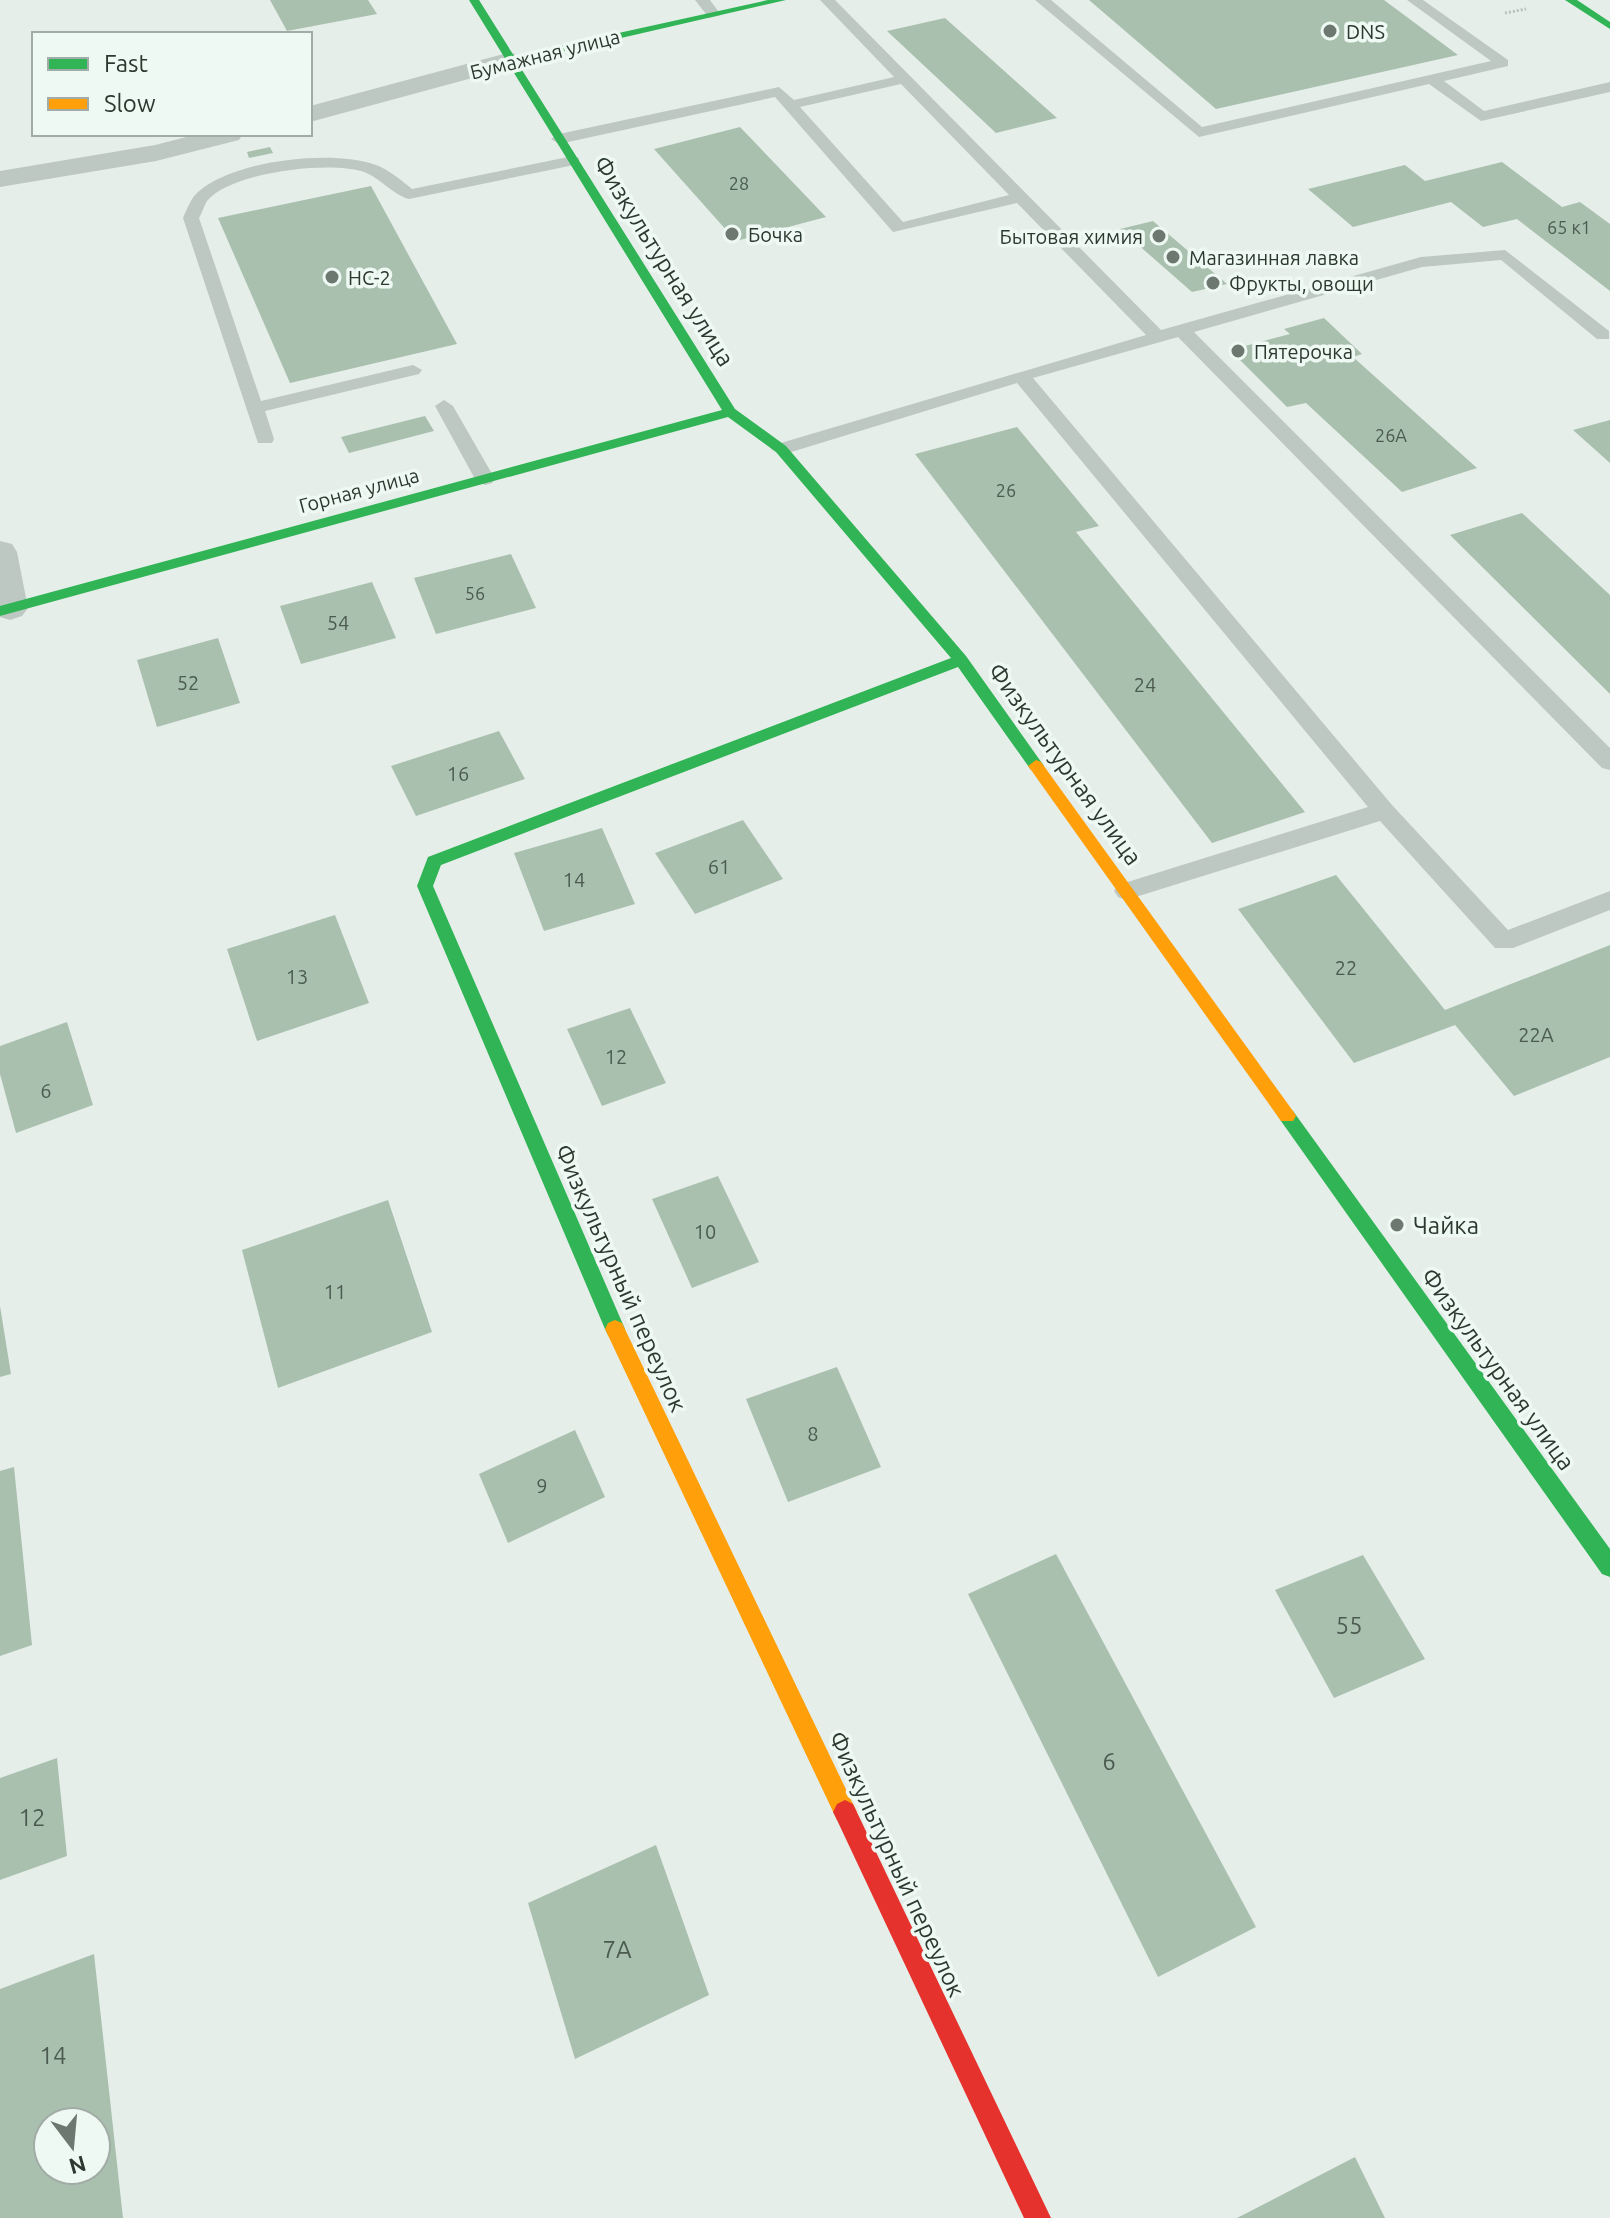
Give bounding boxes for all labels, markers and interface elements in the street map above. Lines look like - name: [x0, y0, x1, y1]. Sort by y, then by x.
- place label: DNS: [1346, 20, 1385, 43]
- marker: DNS: [1321, 22, 1339, 40]
- street label: Бумажная улица: [468, 24, 622, 84]
- legend: [32, 32, 312, 136]
- text: Fast: [104, 50, 148, 77]
- text: Slow: [104, 90, 156, 117]
- street label: Физкультурная улица: [588, 151, 740, 371]
- house number: 28: [729, 173, 749, 193]
- house number: 65 к1: [1547, 217, 1591, 237]
- place label: Бочка: [748, 223, 803, 246]
- marker: Бочка: [723, 225, 741, 243]
- place label: Бытовая химия: [999, 225, 1143, 248]
- marker: Бытовая химия: [1150, 227, 1168, 245]
- place label: Магазинная лавка: [1189, 246, 1359, 269]
- marker: Магазинная лавка: [1164, 248, 1182, 266]
- place label: НС-2: [348, 266, 391, 289]
- marker: НС-2: [323, 268, 341, 286]
- place label: Фрукты, овощи: [1229, 272, 1374, 295]
- marker: Фрукты, овощи: [1204, 274, 1222, 292]
- place label: Пятерочка: [1254, 340, 1353, 363]
- marker: Пятерочка: [1229, 342, 1247, 360]
- house number: 26А: [1375, 425, 1407, 445]
- street label: Горная улица: [296, 463, 422, 517]
- house number: 26: [996, 480, 1016, 500]
- house number: 56: [465, 583, 485, 603]
- house number: 54: [327, 611, 349, 634]
- street label: Физкультурная улица: [983, 658, 1147, 870]
- house number: 52: [177, 671, 199, 694]
- house number: 24: [1134, 673, 1156, 696]
- house number: 16: [447, 762, 469, 785]
- house number: 61: [708, 855, 730, 878]
- house number: 14: [563, 868, 585, 891]
- house number: 22: [1335, 956, 1357, 979]
- house number: 13: [286, 965, 308, 988]
- house number: 22А: [1518, 1023, 1554, 1046]
- house number: 12: [605, 1045, 627, 1068]
- house number: 6: [40, 1079, 52, 1102]
- street label: Физкультурный переулок: [550, 1140, 692, 1416]
- place label: Чайка: [1413, 1212, 1479, 1239]
- marker: Чайка: [1388, 1216, 1406, 1234]
- house number: 10: [694, 1220, 716, 1243]
- street label: Физкультурная улица: [1416, 1263, 1580, 1475]
- house number: 11: [324, 1280, 346, 1303]
- house number: 8: [807, 1422, 819, 1445]
- house number: 9: [536, 1474, 548, 1497]
- house number: 55: [1335, 1612, 1363, 1639]
- street label: Физкультурный переулок: [824, 1727, 970, 2001]
- house number: 6: [1102, 1748, 1116, 1775]
- house number: 12: [18, 1804, 46, 1831]
- house number: 7А: [602, 1936, 632, 1963]
- house number: 14: [39, 2042, 67, 2069]
- north arrow: [32, 2106, 112, 2186]
- text: N: [66, 2151, 89, 2180]

